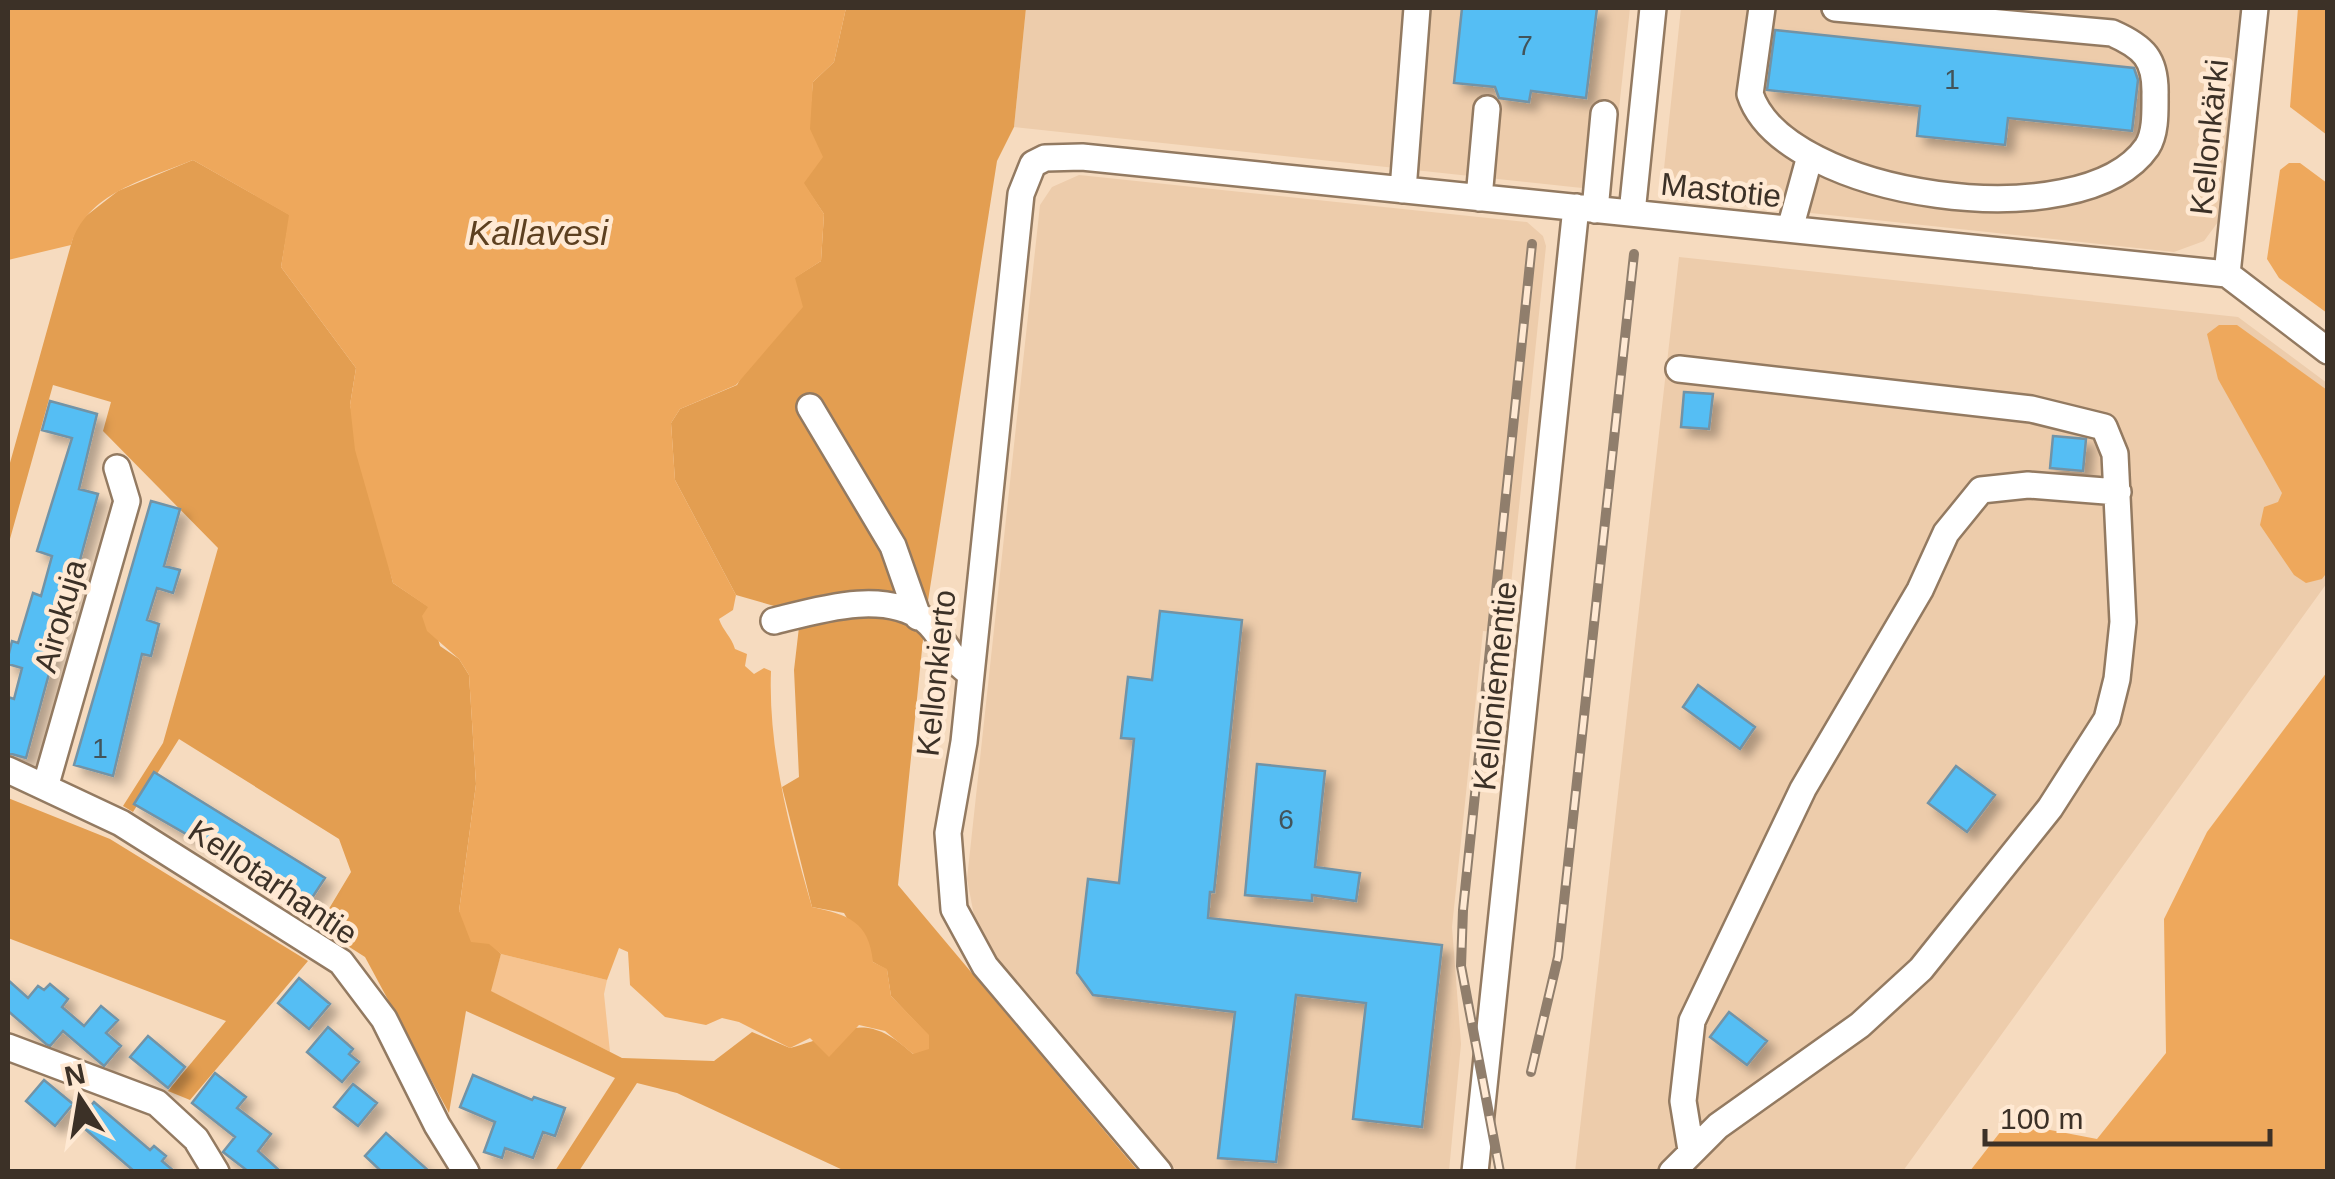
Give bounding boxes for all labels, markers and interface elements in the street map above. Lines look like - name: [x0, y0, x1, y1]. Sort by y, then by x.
- house number: 7: [1517, 30, 1533, 61]
- street label: Kellonkärki: [2183, 57, 2235, 217]
- house number: 1: [1944, 64, 1960, 95]
- street label: Mastotie: [1659, 166, 1783, 214]
- water label: Kallavesi: [468, 213, 609, 252]
- street label: Airokuja: [27, 555, 93, 677]
- street label: Kelloniementie: [1466, 580, 1524, 792]
- street label: Kellonkierto: [909, 588, 963, 758]
- house number: 1: [92, 733, 108, 764]
- house number: 6: [1278, 804, 1294, 835]
- street label: Kellotarhantie: [182, 812, 364, 952]
- north arrow: [30, 1049, 130, 1149]
- text: N: [62, 1058, 88, 1092]
- scale bar: [1985, 1084, 2270, 1146]
- text: 100 m: [2000, 1102, 2083, 1135]

